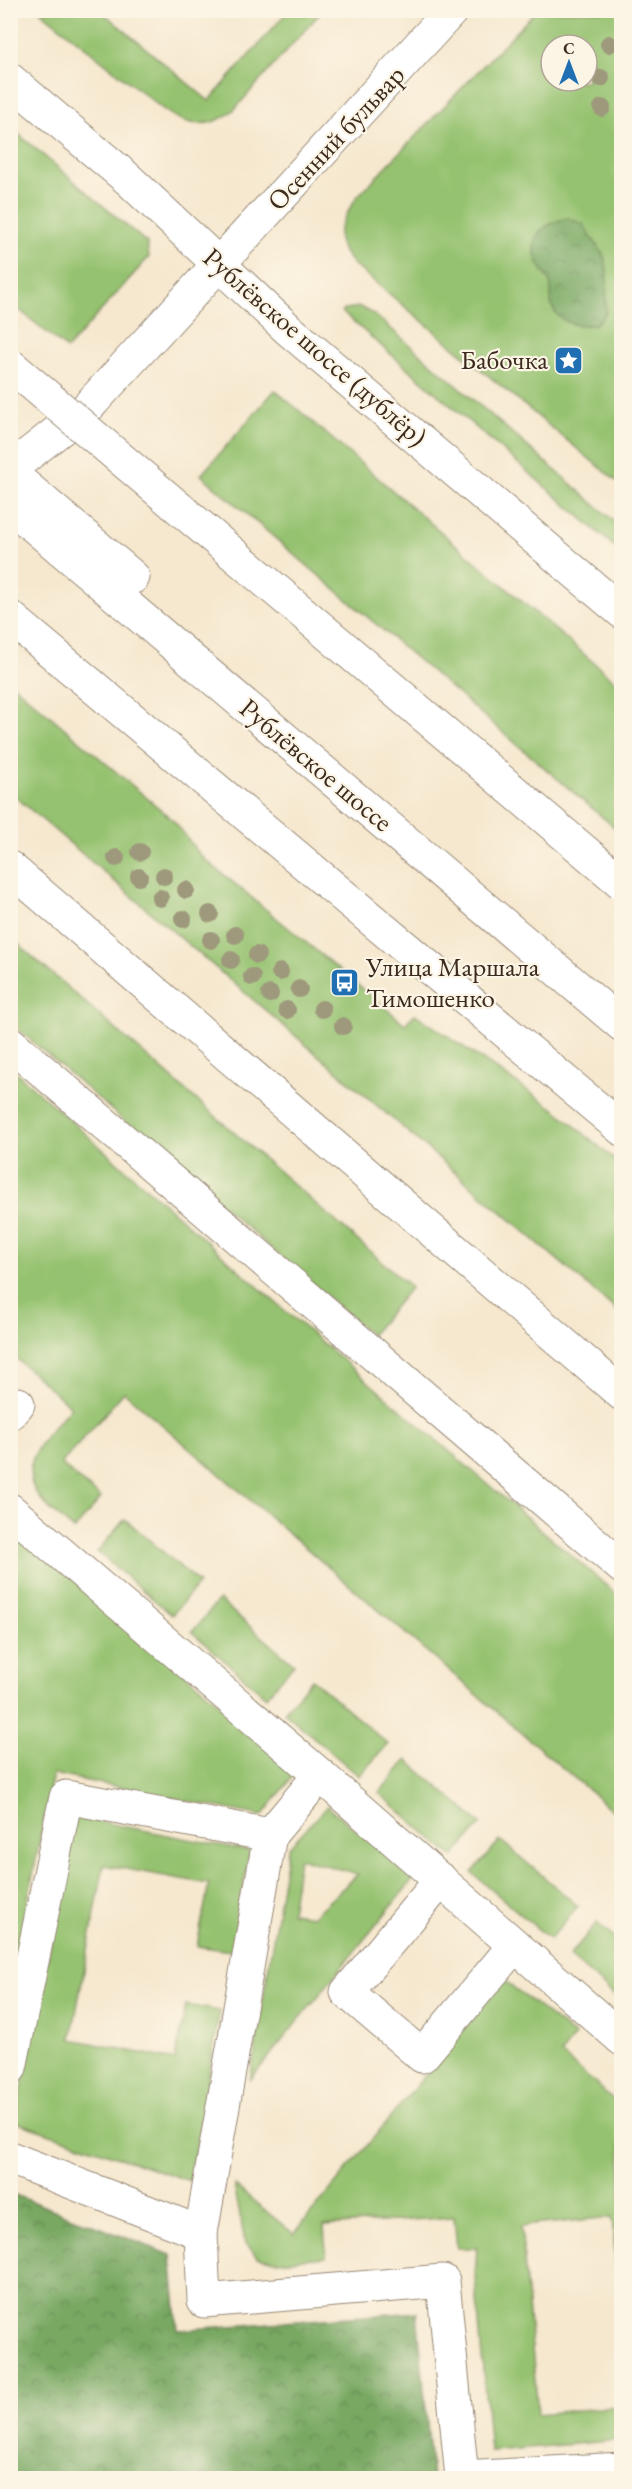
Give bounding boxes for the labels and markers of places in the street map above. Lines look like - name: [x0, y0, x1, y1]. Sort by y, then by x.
- place label: Бабочка: [460, 342, 548, 377]
- place icon: Бабочка: [553, 344, 585, 376]
- place label: Улица Маршала Тимошенко: [365, 949, 540, 1015]
- bus stop icon: Улица Маршала Тимошенко: [329, 967, 361, 999]

